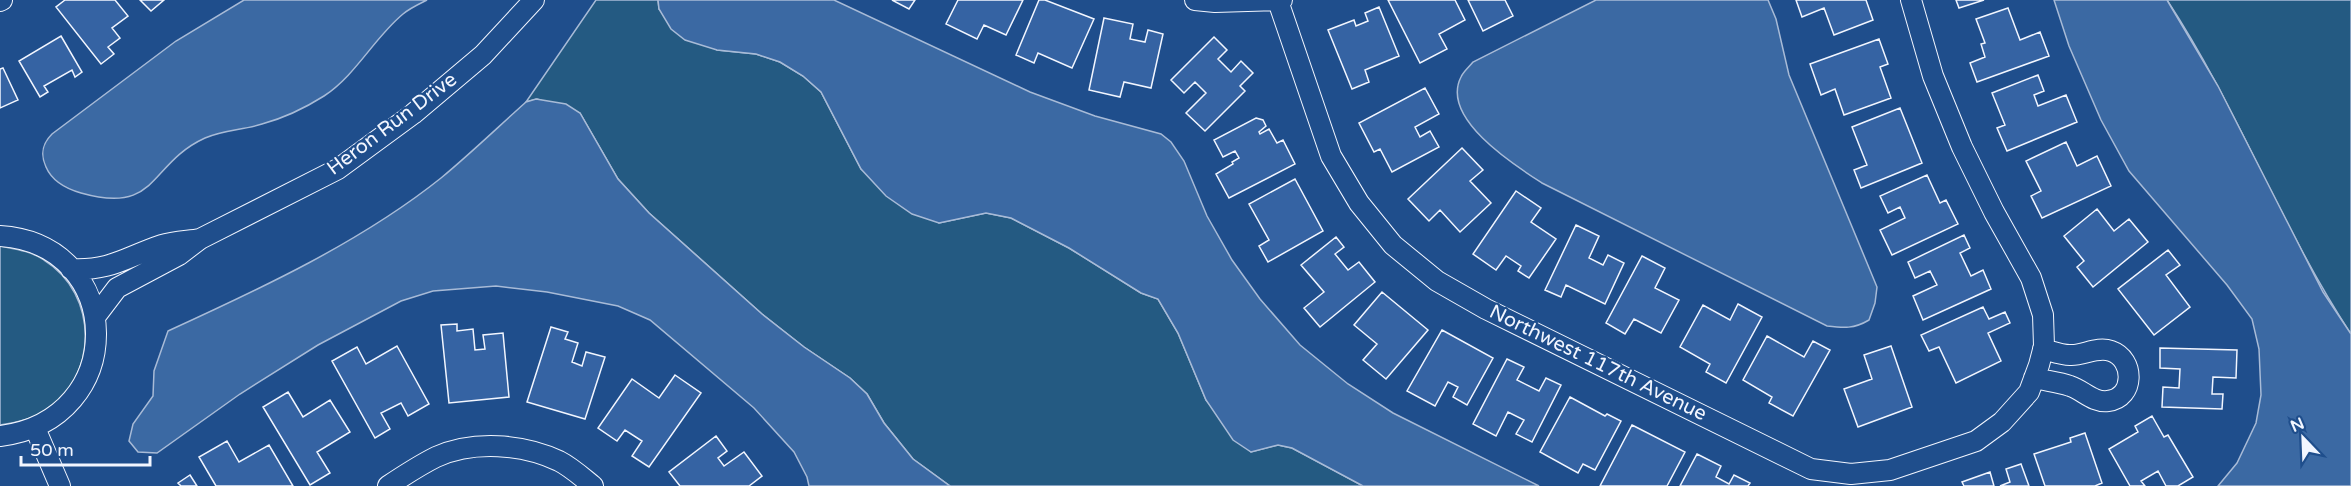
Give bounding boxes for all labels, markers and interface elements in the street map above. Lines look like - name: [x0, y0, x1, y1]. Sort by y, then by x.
- street label: Heron Run Drive: [322, 67, 462, 181]
- street label: Northwest 117th Avenue: [1485, 300, 1711, 426]
- north arrow: [2273, 408, 2333, 468]
- text: N: [2288, 413, 2307, 437]
- scale bar: [21, 429, 150, 467]
- text: 50 m: [30, 439, 74, 461]

